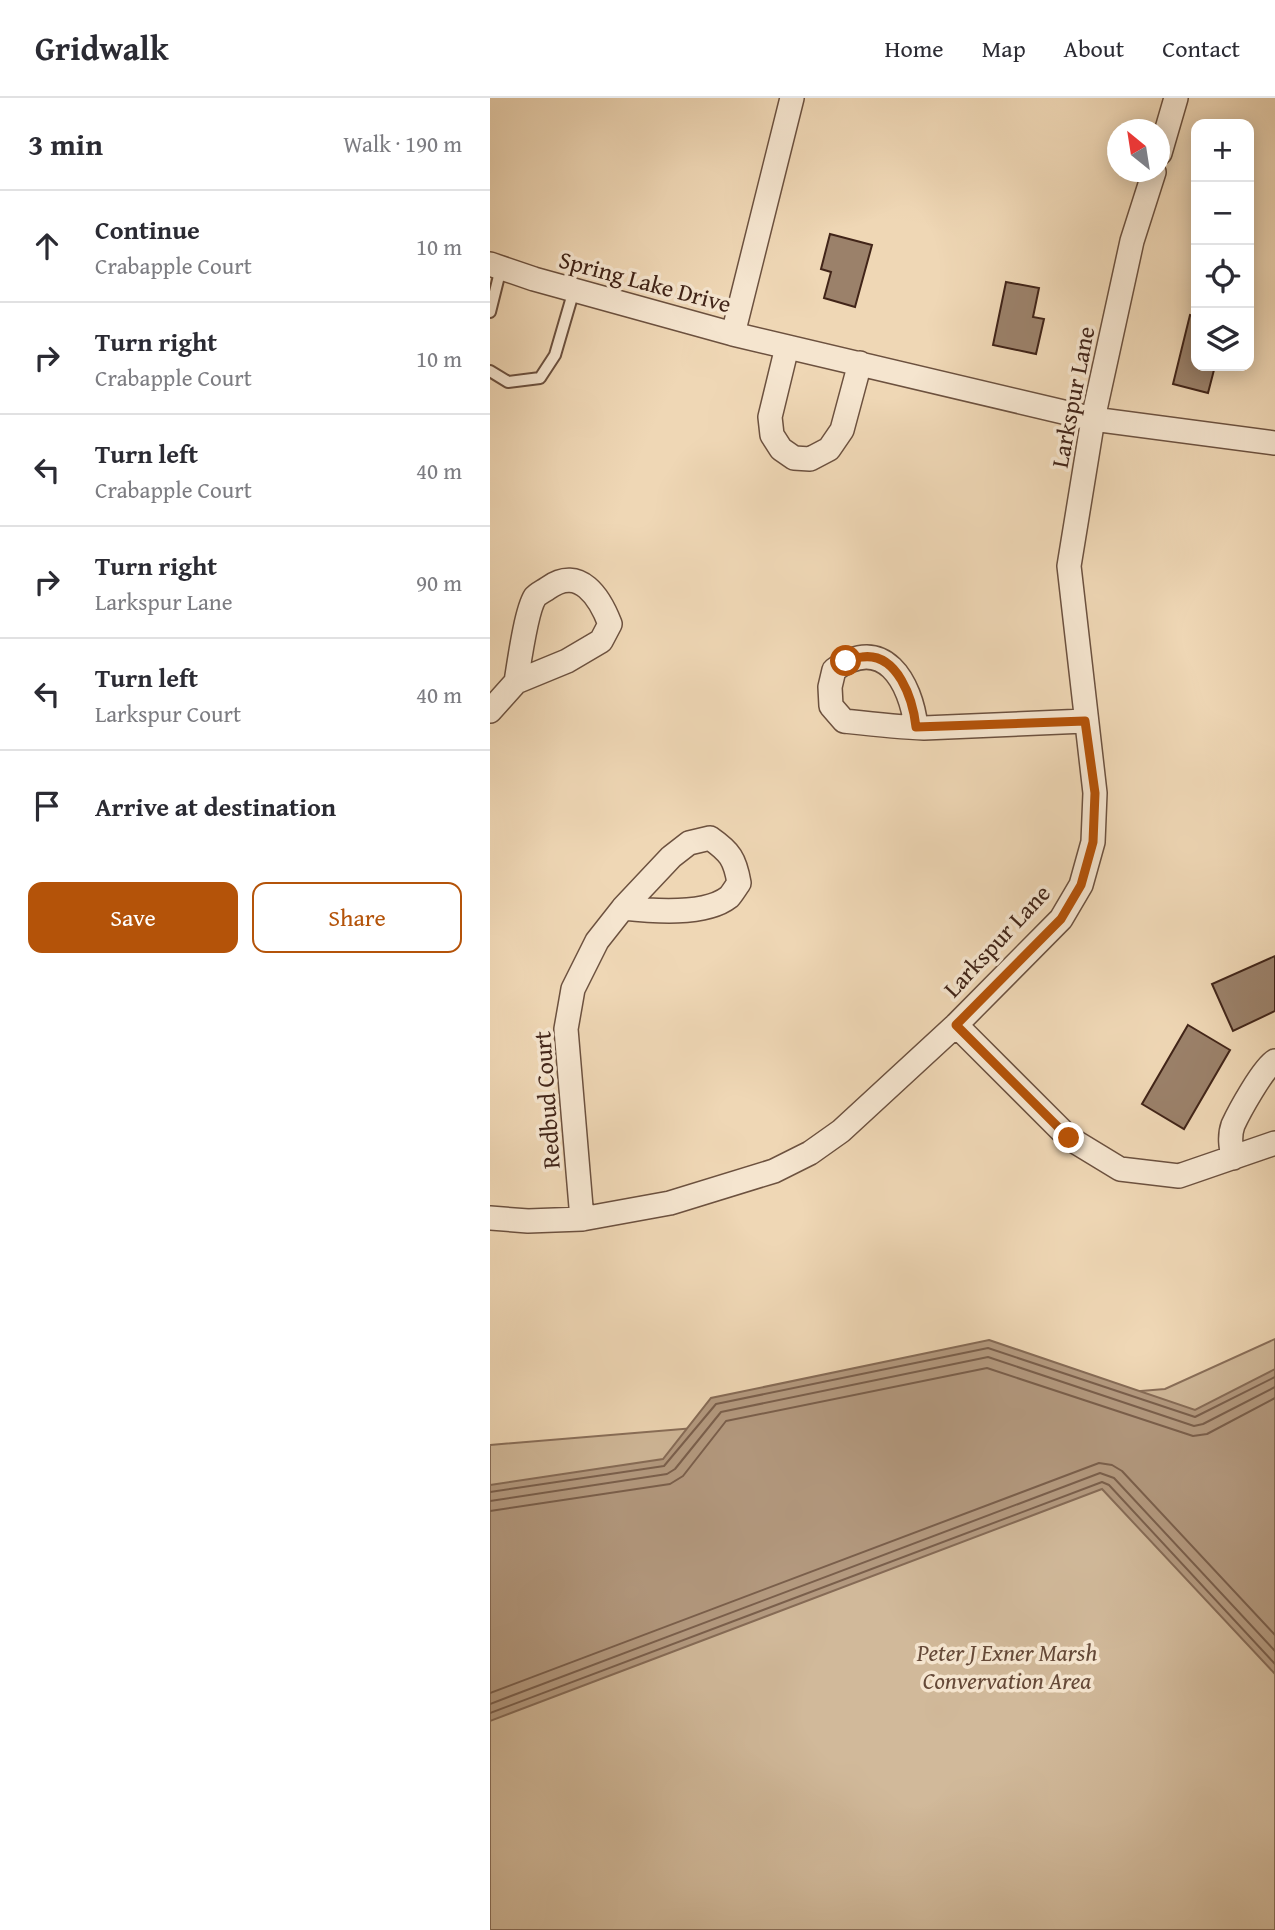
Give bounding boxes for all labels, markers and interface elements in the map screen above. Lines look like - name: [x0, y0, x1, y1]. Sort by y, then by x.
- text: Gridwalk: [35, 24, 169, 72]
- text: Home: [885, 31, 944, 66]
- text: Map: [982, 31, 1026, 66]
- text: About: [1064, 31, 1124, 66]
- text: Contact: [1162, 31, 1240, 66]
- north arrow: [1107, 119, 1170, 182]
- map controls: [1191, 119, 1254, 371]
- button: +: [1191, 119, 1254, 182]
- text: 3 min: [28, 122, 103, 166]
- text: Walk · 190 m: [343, 127, 462, 160]
- button: −: [1191, 182, 1254, 245]
- text: Continue: [95, 210, 200, 249]
- icon: ahead: [28, 227, 66, 265]
- text: 10 m: [416, 230, 462, 263]
- street label: Spring Lake Drive: [555, 242, 735, 321]
- button: locate: [1191, 245, 1254, 308]
- text: Crabapple Court: [95, 249, 252, 282]
- button: layers: [1191, 308, 1254, 371]
- text: Turn right: [95, 322, 217, 361]
- street label: Larkspur Lane: [1042, 323, 1103, 471]
- icon: right: [28, 339, 66, 377]
- text: 10 m: [416, 342, 462, 375]
- text: Crabapple Court: [95, 361, 252, 394]
- text: Turn left: [95, 434, 198, 473]
- icon: left: [28, 451, 66, 489]
- text: 40 m: [416, 454, 462, 487]
- text: Crabapple Court: [95, 473, 252, 506]
- text: Turn right: [95, 546, 217, 585]
- icon: right: [28, 563, 66, 601]
- text: 90 m: [416, 566, 462, 599]
- text: Larkspur Lane: [95, 585, 233, 618]
- route start: [830, 645, 861, 676]
- text: Turn left: [95, 658, 198, 697]
- icon: left: [28, 675, 66, 713]
- text: 40 m: [416, 678, 462, 711]
- text: Larkspur Court: [95, 697, 241, 730]
- icon: arrive: [28, 787, 66, 825]
- text: Arrive at destination: [95, 787, 336, 826]
- street label: Larkspur Lane: [935, 876, 1058, 1005]
- button: Save: [28, 882, 238, 953]
- button: Share: [252, 882, 462, 953]
- street label: Redbud Court: [524, 1029, 569, 1170]
- route end: [1053, 1122, 1084, 1153]
- park label: Peter J Exner Marsh Convervation Area: [916, 1635, 1097, 1698]

